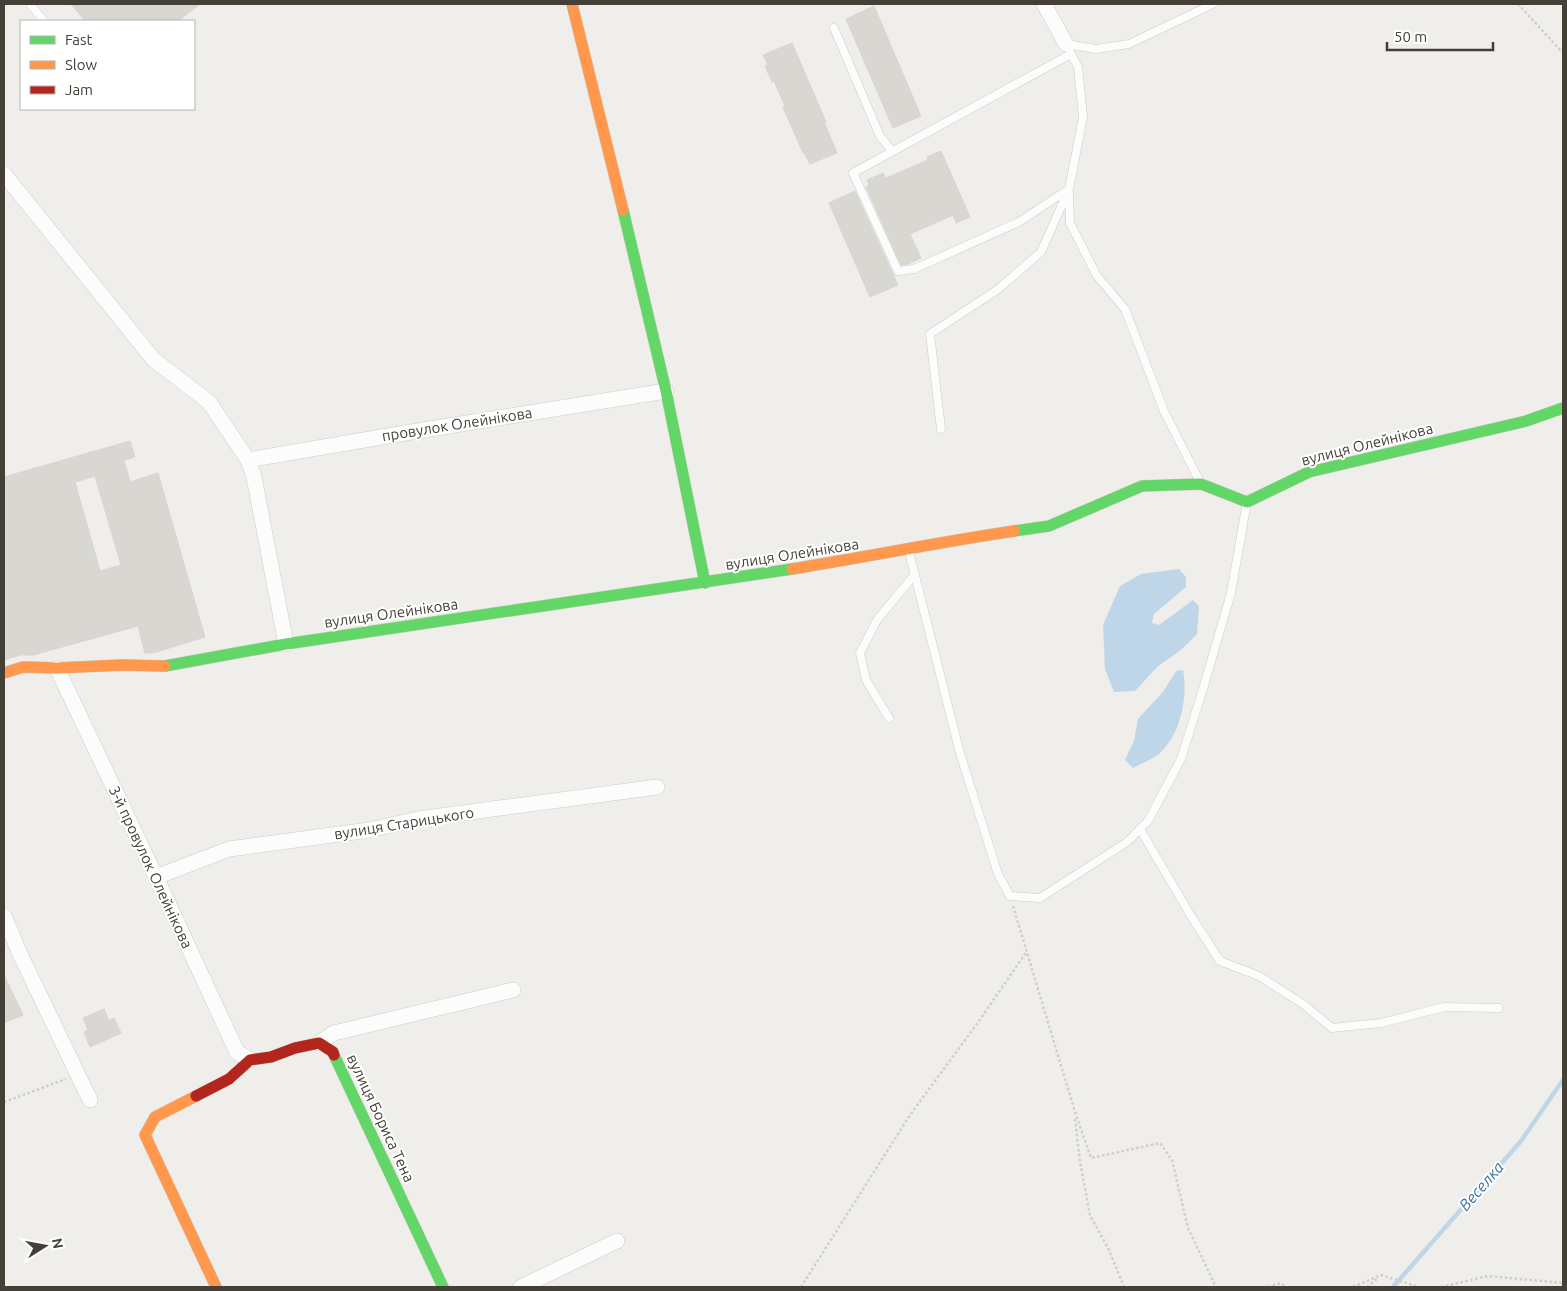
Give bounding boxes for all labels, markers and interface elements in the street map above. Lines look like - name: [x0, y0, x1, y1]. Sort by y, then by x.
- legend: [20, 20, 195, 110]
- scale bar: [1387, 20, 1493, 52]
- text: 50 m: [1394, 28, 1427, 45]
- text: Fast: [65, 31, 93, 48]
- text: Slow: [65, 56, 98, 73]
- text: Jam: [65, 81, 93, 98]
- street label: провулок Олейнікова: [381, 404, 533, 444]
- street label: вулиця Олейнікова: [1299, 419, 1435, 469]
- street label: вулиця Олейнікова: [724, 535, 860, 573]
- street label: вулиця Олейнікова: [323, 595, 459, 631]
- street label: 3-й провулок Олейнікова: [106, 783, 196, 951]
- street label: вулиця Старицького: [333, 804, 475, 842]
- street label: вулиця Бориса Тена: [344, 1051, 418, 1185]
- water label: Веселка: [1455, 1158, 1507, 1214]
- north arrow: [20, 1221, 70, 1271]
- text: N: [49, 1237, 67, 1250]

